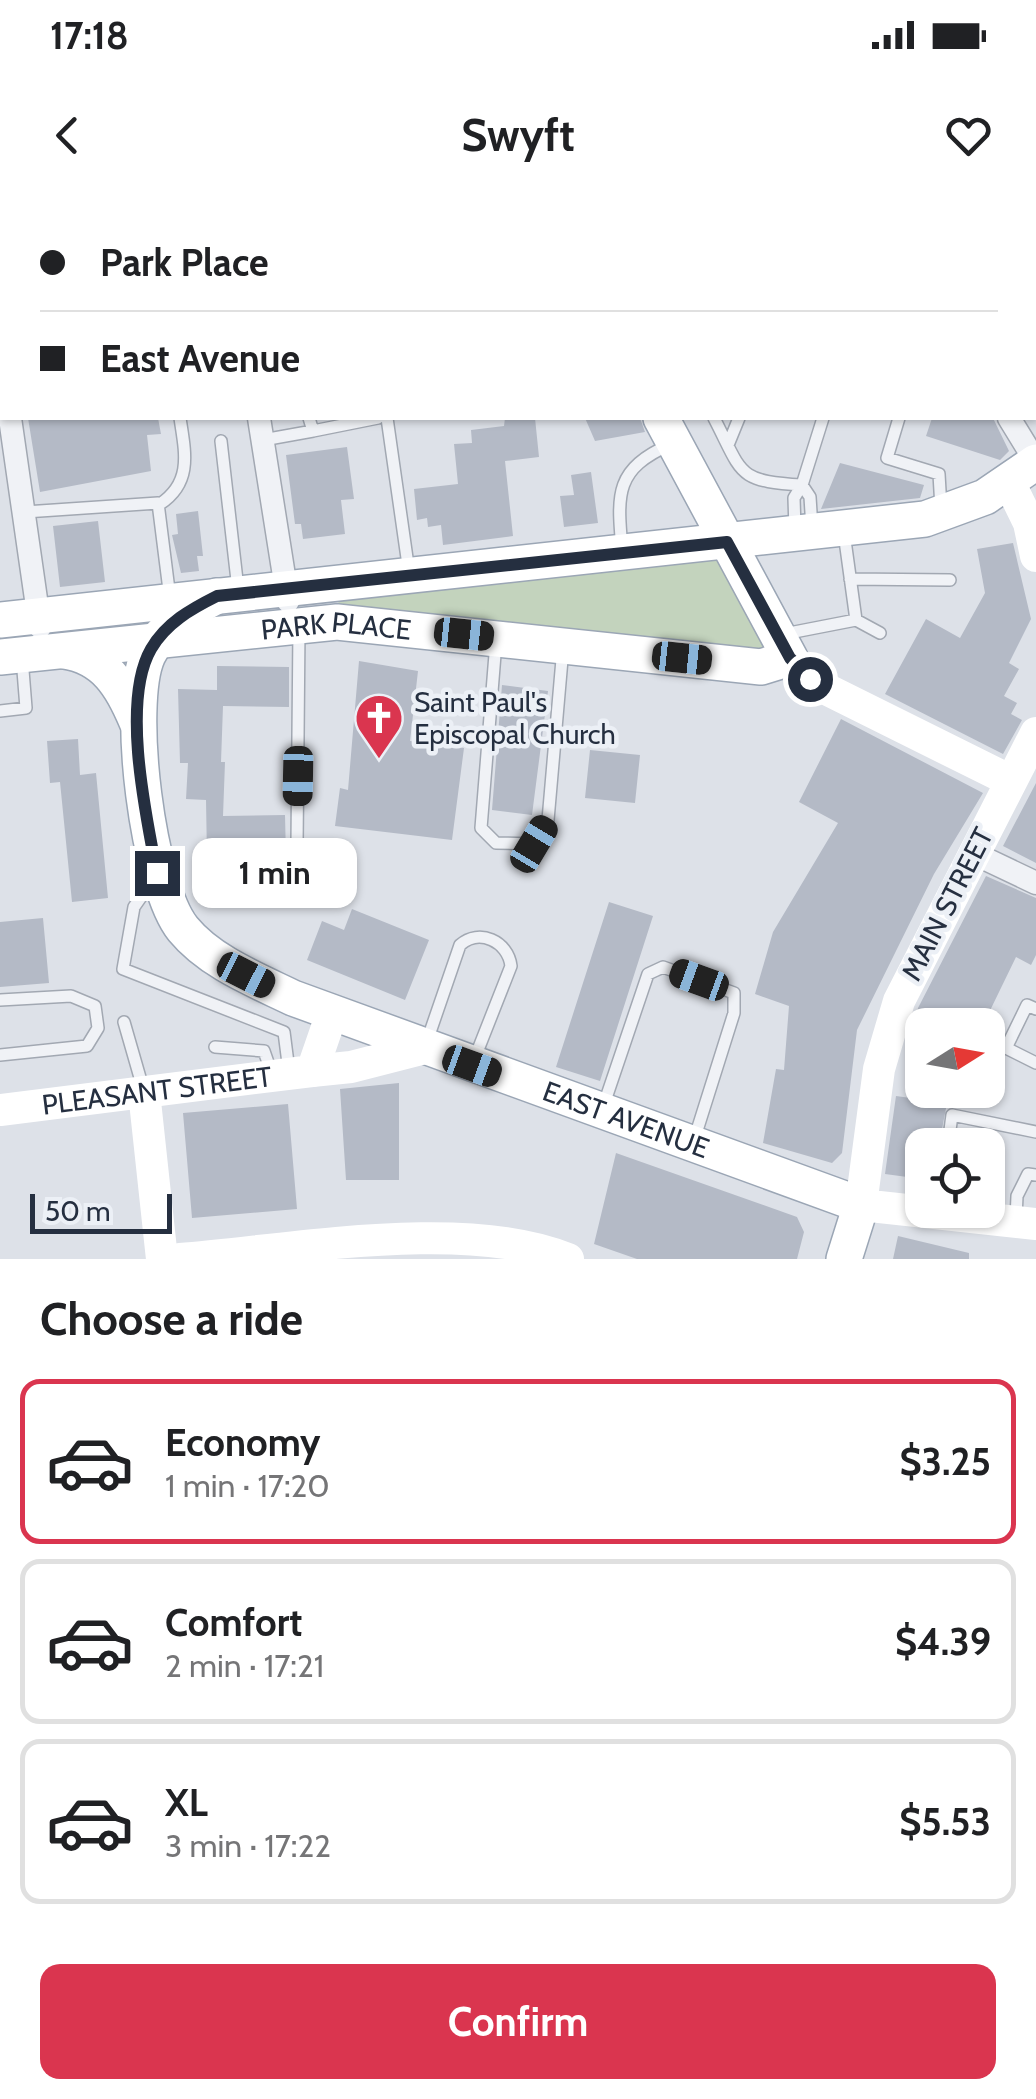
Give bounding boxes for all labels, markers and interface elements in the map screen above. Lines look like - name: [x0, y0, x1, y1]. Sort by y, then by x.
- text: 17:18: [50, 12, 129, 59]
- icon: back: [40, 108, 95, 163]
- text: Swyft: [461, 108, 575, 162]
- icon: heart: [941, 108, 996, 163]
- text: Park Place: [100, 239, 269, 286]
- text: East Avenue: [100, 335, 300, 382]
- street label: PARK PLACE: [259, 605, 413, 647]
- car: [433, 616, 495, 652]
- car: [651, 640, 713, 676]
- route start: [788, 657, 833, 702]
- place label: Saint Paul's Episcopal Church: [414, 685, 616, 751]
- church icon: Saint Paul's Episcopal Church: [353, 692, 405, 760]
- car: [282, 746, 314, 806]
- car: [506, 811, 562, 877]
- street label: MAIN STREET: [894, 822, 1000, 986]
- callout: 1 min: [192, 838, 357, 908]
- route end: [135, 851, 180, 896]
- text: 1 min: [238, 853, 311, 892]
- car: [212, 948, 280, 1002]
- car: [666, 956, 732, 1004]
- north arrow: [905, 1008, 1005, 1108]
- map controls: [905, 1008, 1005, 1228]
- car: [439, 1042, 505, 1090]
- street label: PLEASANT STREET: [40, 1059, 274, 1122]
- street label: EAST AVENUE: [538, 1074, 714, 1165]
- button: locate: [905, 1128, 1005, 1228]
- scale bar: [30, 1189, 172, 1234]
- text: 50 m: [45, 1194, 111, 1228]
- text: Choose a ride: [40, 1292, 303, 1346]
- icon: car: [45, 1417, 135, 1507]
- text: Economy: [165, 1419, 320, 1466]
- text: $3.25: [900, 1438, 991, 1485]
- text: 1 min · 17:20: [165, 1466, 330, 1505]
- icon: car: [45, 1597, 135, 1687]
- text: Comfort: [165, 1599, 302, 1646]
- text: $4.39: [895, 1618, 991, 1665]
- text: 2 min · 17:21: [165, 1646, 324, 1685]
- icon: car: [45, 1777, 135, 1867]
- text: XL: [165, 1779, 208, 1826]
- text: $5.53: [899, 1798, 991, 1845]
- text: 3 min · 17:22: [165, 1826, 331, 1865]
- button: Confirm: [40, 1964, 996, 2079]

